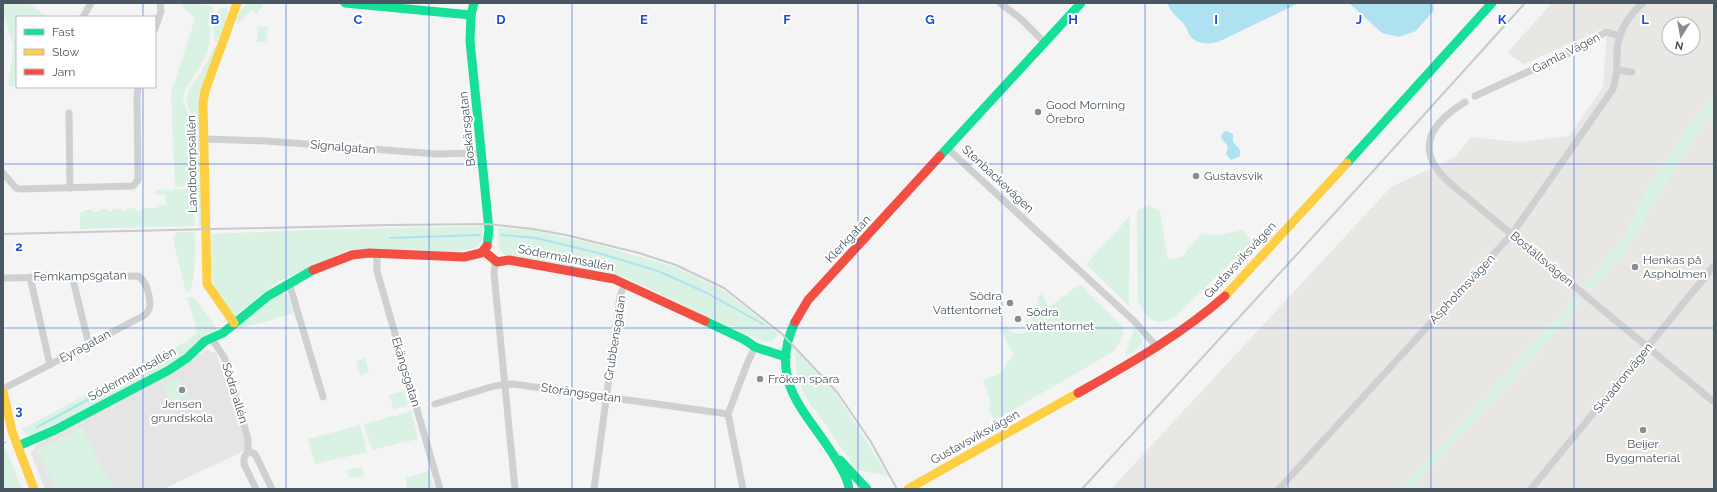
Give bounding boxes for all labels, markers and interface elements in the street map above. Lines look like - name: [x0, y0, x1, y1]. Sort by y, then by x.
- text: B: [211, 12, 220, 27]
- text: C: [354, 12, 363, 27]
- text: D: [496, 12, 506, 27]
- text: E: [640, 12, 648, 27]
- text: F: [783, 12, 791, 27]
- text: G: [925, 12, 935, 27]
- text: H: [1068, 12, 1078, 27]
- text: I: [1214, 12, 1218, 27]
- text: J: [1356, 12, 1362, 27]
- text: K: [1498, 12, 1507, 27]
- text: L: [1641, 12, 1649, 27]
- legend: [16, 16, 156, 88]
- north arrow: [1661, 16, 1701, 56]
- text: Fast: [52, 25, 75, 39]
- street label: Gamla Vägen: [1530, 30, 1602, 76]
- text: N: [1674, 38, 1685, 53]
- text: Slow: [52, 45, 79, 59]
- text: Jam: [52, 65, 75, 79]
- street label: Boskärsgatan: [456, 91, 478, 167]
- place label: Good Morning Örebro: [1046, 98, 1125, 126]
- marker: Good Morning Örebro: [1033, 107, 1043, 117]
- street label: Landbotorpsallén: [184, 115, 200, 213]
- street label: Signalgatan: [310, 137, 376, 157]
- street label: Stenbackevägen: [959, 142, 1037, 216]
- place label: Gustavsvik: [1204, 169, 1264, 183]
- marker: Gustavsvik: [1191, 171, 1201, 181]
- street label: Klerkgatan: [823, 212, 873, 266]
- street label: Gustavsviksvägen: [1201, 219, 1279, 301]
- street label: Boställsvägen: [1508, 229, 1576, 289]
- text: 2: [15, 239, 23, 254]
- street label: Södermalmsallén: [517, 242, 615, 274]
- street label: Aspholmsvägen: [1426, 251, 1498, 327]
- place label: Henkas på Aspholmen: [1643, 253, 1707, 281]
- marker: Henkas på Aspholmen: [1630, 262, 1640, 272]
- street label: Femkampsgatan: [33, 268, 127, 284]
- place label: Södra Vattentornet: [933, 289, 1002, 317]
- street label: Grubbensgatan: [601, 294, 629, 382]
- marker: Södra Vattentornet: [1005, 298, 1015, 308]
- place label: Södra vattentornet: [1026, 305, 1094, 333]
- marker: Södra vattentornet: [1013, 314, 1023, 324]
- street label: Eyragatan: [57, 327, 113, 365]
- street label: Ekängsgatan: [389, 336, 423, 408]
- street label: Skvadronvägen: [1590, 340, 1656, 416]
- street label: Södermalmsallén: [86, 344, 178, 404]
- street label: Södra allén: [219, 361, 251, 425]
- place label: Fröken spara: [768, 372, 839, 386]
- marker: Fröken spara: [755, 374, 765, 384]
- street label: Storängsgatan: [540, 380, 622, 406]
- marker: Jensen grundskola: [177, 385, 187, 395]
- place label: Jensen grundskola: [151, 397, 213, 425]
- text: 3: [15, 403, 23, 418]
- street label: Gustavsviksvägen: [928, 407, 1022, 467]
- marker: Beijer Byggmaterial: [1638, 425, 1648, 435]
- place label: Beijer Byggmaterial: [1606, 437, 1681, 465]

